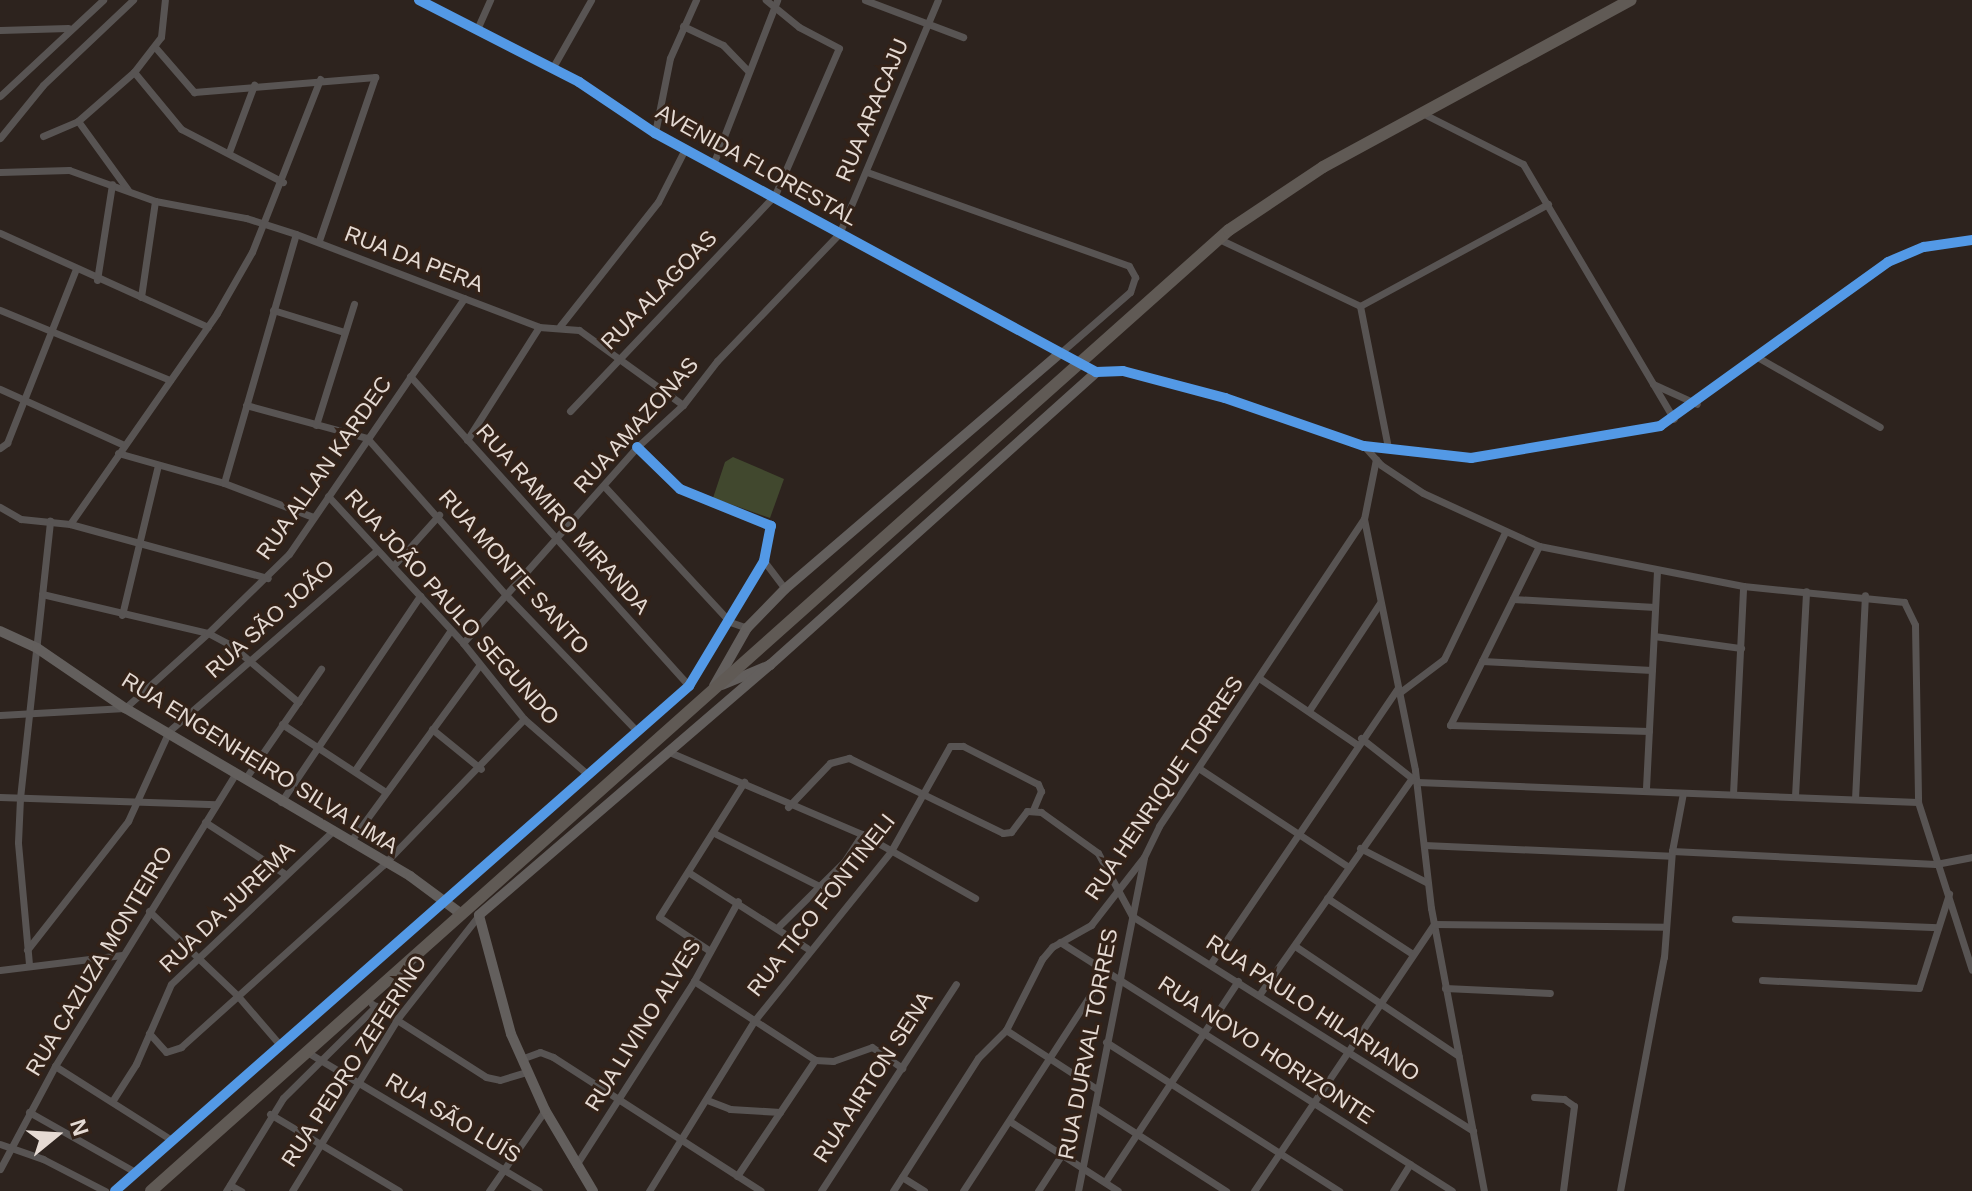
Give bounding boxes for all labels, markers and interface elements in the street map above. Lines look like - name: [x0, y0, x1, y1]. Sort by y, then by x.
- street label: RUA ARACAJU: [830, 33, 914, 187]
- street label: AVENIDA FLORESTAL: [651, 98, 863, 232]
- street label: RUA DA PERA: [340, 220, 488, 298]
- street label: RUA ALAGOAS: [595, 224, 723, 356]
- street label: RUA AMAZONAS: [567, 351, 705, 499]
- street label: RUA ALLAN KARDEC: [250, 370, 398, 566]
- street label: RUA RAMIRO MIRANDA: [470, 418, 656, 620]
- street label: RUA JOÃO PAULO SEGUNDO: [339, 483, 565, 731]
- street label: RUA MONTE SANTO: [433, 484, 595, 660]
- street label: RUA SÃO JOÃO: [200, 554, 340, 684]
- street label: RUA ENGENHEIRO SILVA LIMA: [116, 666, 404, 860]
- street label: RUA HENRIQUE TORRES: [1079, 670, 1249, 906]
- street label: RUA TICO FONTINELI: [741, 808, 901, 1002]
- street label: RUA DA JUREMA: [153, 835, 301, 979]
- street label: RUA CAZUZA MONTEIRO: [19, 841, 179, 1081]
- street label: RUA DURVAL TORRES: [1052, 925, 1124, 1163]
- street label: RUA PAULO HILARIANO: [1201, 929, 1425, 1087]
- street label: RUA LIVINO ALVES: [579, 933, 707, 1117]
- street label: RUA PEDRO ZEFERINO: [275, 950, 433, 1172]
- street label: RUA NOVO HORIZONTE: [1153, 970, 1379, 1130]
- street label: RUA AIRTON SENA: [807, 986, 939, 1168]
- street label: RUA SÃO LUÍS: [380, 1067, 526, 1169]
- north arrow: [16, 1095, 96, 1175]
- text: N: [65, 1116, 94, 1139]

